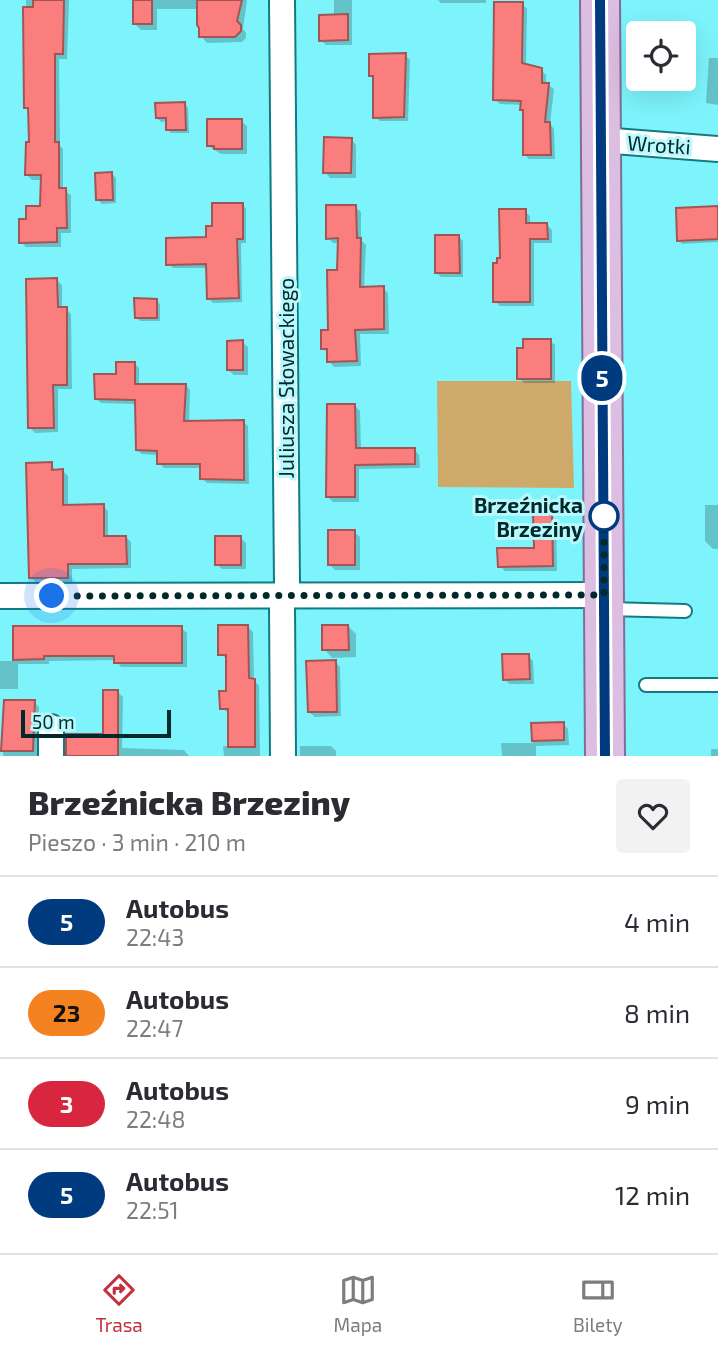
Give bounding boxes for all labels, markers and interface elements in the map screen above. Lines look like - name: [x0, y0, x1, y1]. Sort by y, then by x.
- map controls: [626, 21, 696, 91]
- button: locate: [626, 21, 696, 91]
- street label: Wrotki: [626, 129, 692, 159]
- street label: Juliusza Słowackiego: [273, 278, 298, 478]
- line badge: 5: [579, 355, 625, 401]
- text: 5: [595, 363, 609, 392]
- place label: Brzeźnicka Brzeziny: [474, 492, 583, 542]
- marker: Brzeźnicka Brzeziny: [589, 501, 619, 531]
- your location: [34, 578, 69, 613]
- scale bar: [21, 707, 172, 739]
- text: 50 m: [32, 710, 75, 733]
- button: heart: [616, 779, 690, 853]
- text: Brzeźnicka Brzeziny: [28, 782, 350, 822]
- text: Pieszo · 3 min · 210 m: [28, 828, 246, 856]
- text: Autobus: [126, 892, 229, 923]
- text: 4 min: [624, 906, 690, 937]
- text: 5: [60, 907, 73, 936]
- text: 22:43: [126, 923, 184, 951]
- text: Autobus: [126, 983, 229, 1014]
- text: 8 min: [624, 997, 690, 1028]
- text: 23: [53, 998, 80, 1027]
- text: 22:47: [126, 1014, 183, 1042]
- text: Autobus: [126, 1074, 229, 1105]
- text: 9 min: [625, 1088, 690, 1119]
- text: 3: [60, 1089, 73, 1118]
- text: 22:48: [126, 1105, 185, 1133]
- text: Autobus: [126, 1165, 229, 1196]
- text: 12 min: [615, 1179, 690, 1210]
- text: 5: [60, 1180, 73, 1209]
- text: 22:51: [126, 1196, 179, 1224]
- tab: Trasa: [95, 1271, 143, 1336]
- tab: Mapa: [334, 1271, 382, 1336]
- tab: Bilety: [573, 1271, 623, 1336]

